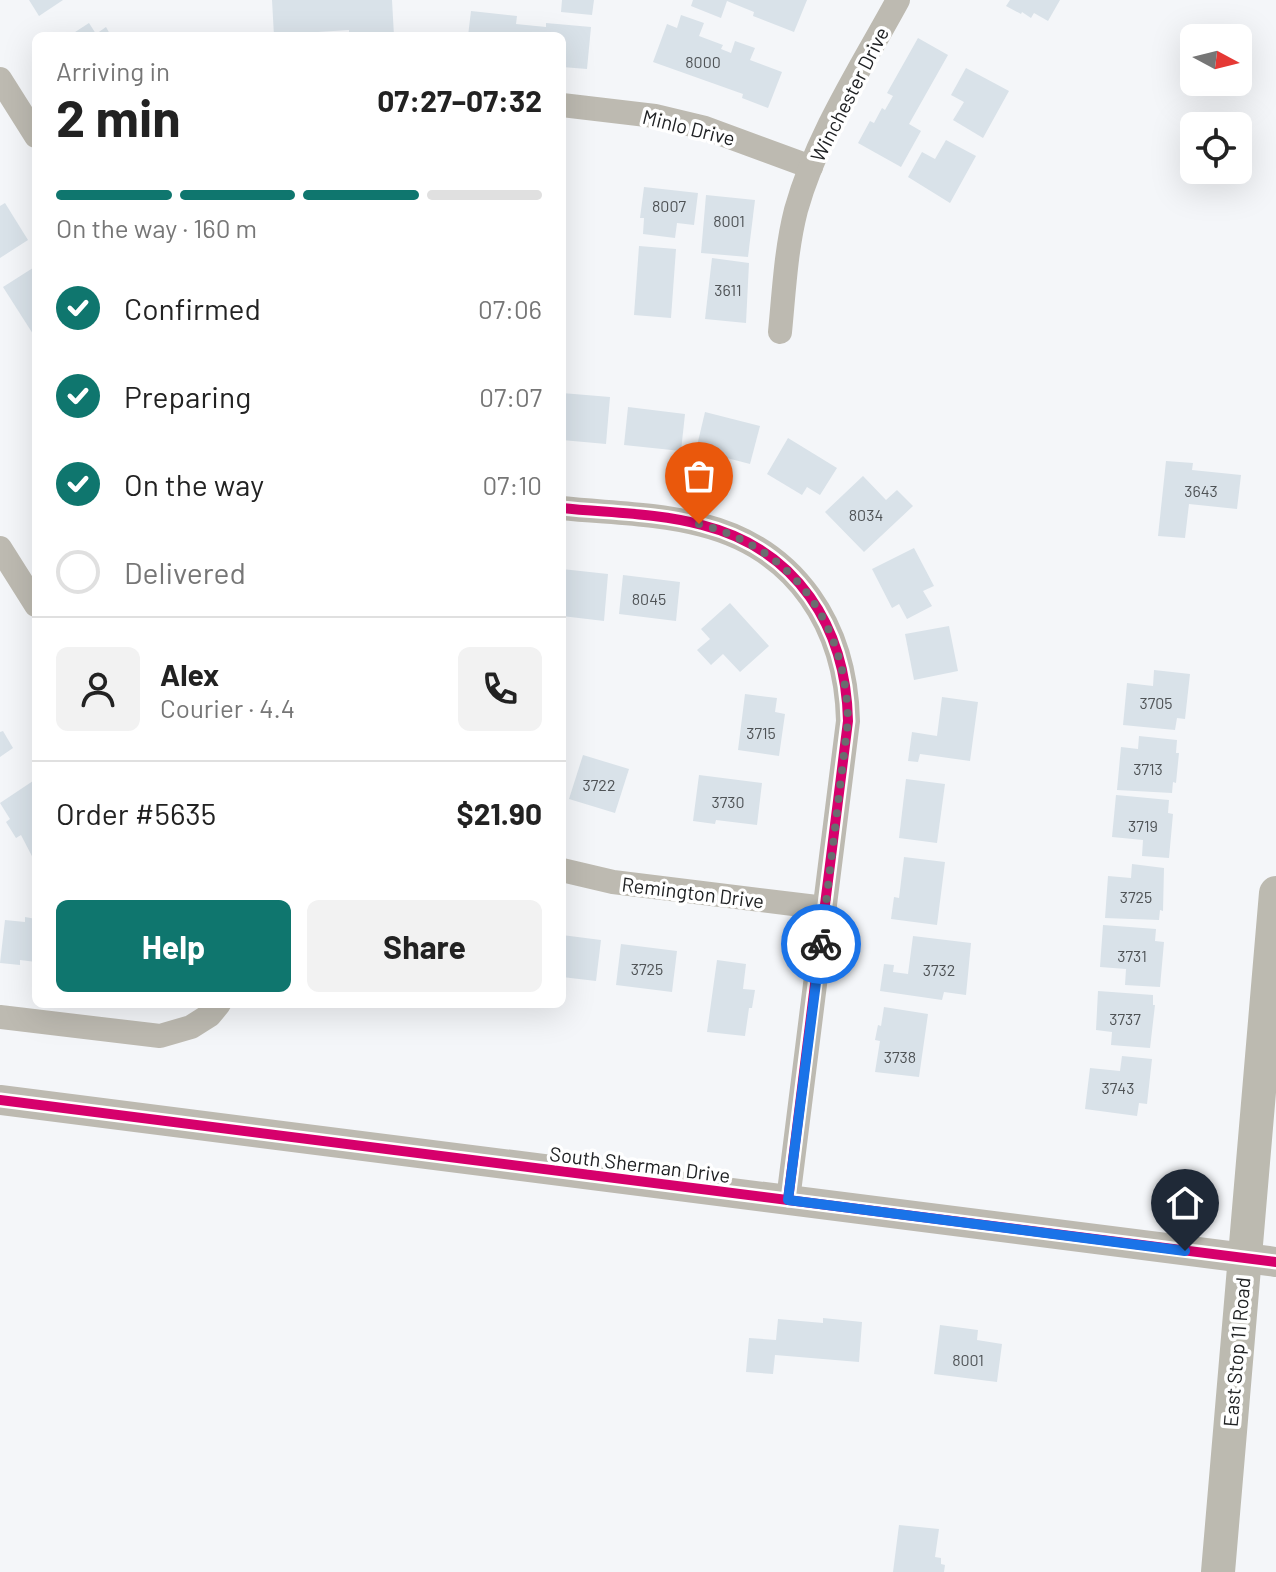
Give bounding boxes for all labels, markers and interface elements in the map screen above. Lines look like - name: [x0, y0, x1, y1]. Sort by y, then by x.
- street label: Winchester Drive: [805, 23, 893, 165]
- north arrow: [1180, 24, 1252, 96]
- map controls: [1180, 24, 1252, 184]
- house number: 8000: [685, 52, 721, 71]
- text: Arriving in: [56, 55, 170, 86]
- text: 07:27–07:32: [377, 82, 542, 118]
- text: 2 min: [56, 85, 181, 147]
- street label: Minlo Drive: [640, 104, 738, 150]
- button: locate: [1180, 112, 1252, 184]
- house number: 8007: [652, 196, 686, 215]
- house number: 8001: [713, 211, 745, 230]
- text: On the way · 160 m: [56, 212, 257, 243]
- house number: 3611: [714, 280, 742, 299]
- icon: check: [56, 286, 100, 330]
- text: Confirmed: [124, 290, 261, 326]
- text: 07:06: [478, 293, 542, 324]
- icon: check: [56, 374, 100, 418]
- text: Preparing: [124, 378, 251, 414]
- text: 07:07: [479, 381, 542, 412]
- pin: [665, 442, 733, 524]
- icon: bag: [677, 454, 721, 498]
- icon: check: [56, 462, 100, 506]
- text: On the way: [124, 466, 264, 502]
- text: 07:10: [482, 469, 542, 500]
- house number: 3643: [1184, 481, 1218, 500]
- house number: 8034: [849, 505, 883, 524]
- text: Delivered: [124, 554, 246, 590]
- house number: 8045: [632, 589, 666, 608]
- button: person: [56, 647, 140, 731]
- button: phone: [458, 647, 542, 731]
- text: Alex: [160, 656, 219, 692]
- text: Courier · 4.4: [160, 692, 295, 723]
- house number: 3705: [1139, 693, 1173, 712]
- house number: 3715: [746, 723, 776, 742]
- house number: 3713: [1133, 759, 1163, 778]
- house number: 3722: [583, 775, 615, 794]
- house number: 3730: [711, 792, 745, 811]
- text: Order #5635: [56, 795, 216, 831]
- text: $21.90: [456, 795, 542, 831]
- house number: 3719: [1128, 816, 1158, 835]
- street label: Remington Drive: [620, 871, 766, 913]
- house number: 3725: [1120, 887, 1152, 906]
- button: Help: [56, 900, 291, 992]
- button: Share: [307, 900, 542, 992]
- courier: [781, 904, 861, 984]
- icon: bike: [799, 922, 843, 966]
- house number: 3731: [1117, 946, 1147, 965]
- house number: 3725: [631, 959, 663, 978]
- house number: 3732: [923, 960, 955, 979]
- house number: 3737: [1109, 1009, 1141, 1028]
- house number: 3738: [884, 1047, 916, 1066]
- house number: 3743: [1102, 1078, 1134, 1097]
- street label: South Sherman Drive: [548, 1141, 732, 1187]
- pin: [1151, 1169, 1219, 1251]
- icon: home: [1163, 1181, 1207, 1225]
- street label: East Stop 11 Road: [1218, 1276, 1254, 1428]
- house number: 8001: [952, 1350, 984, 1369]

